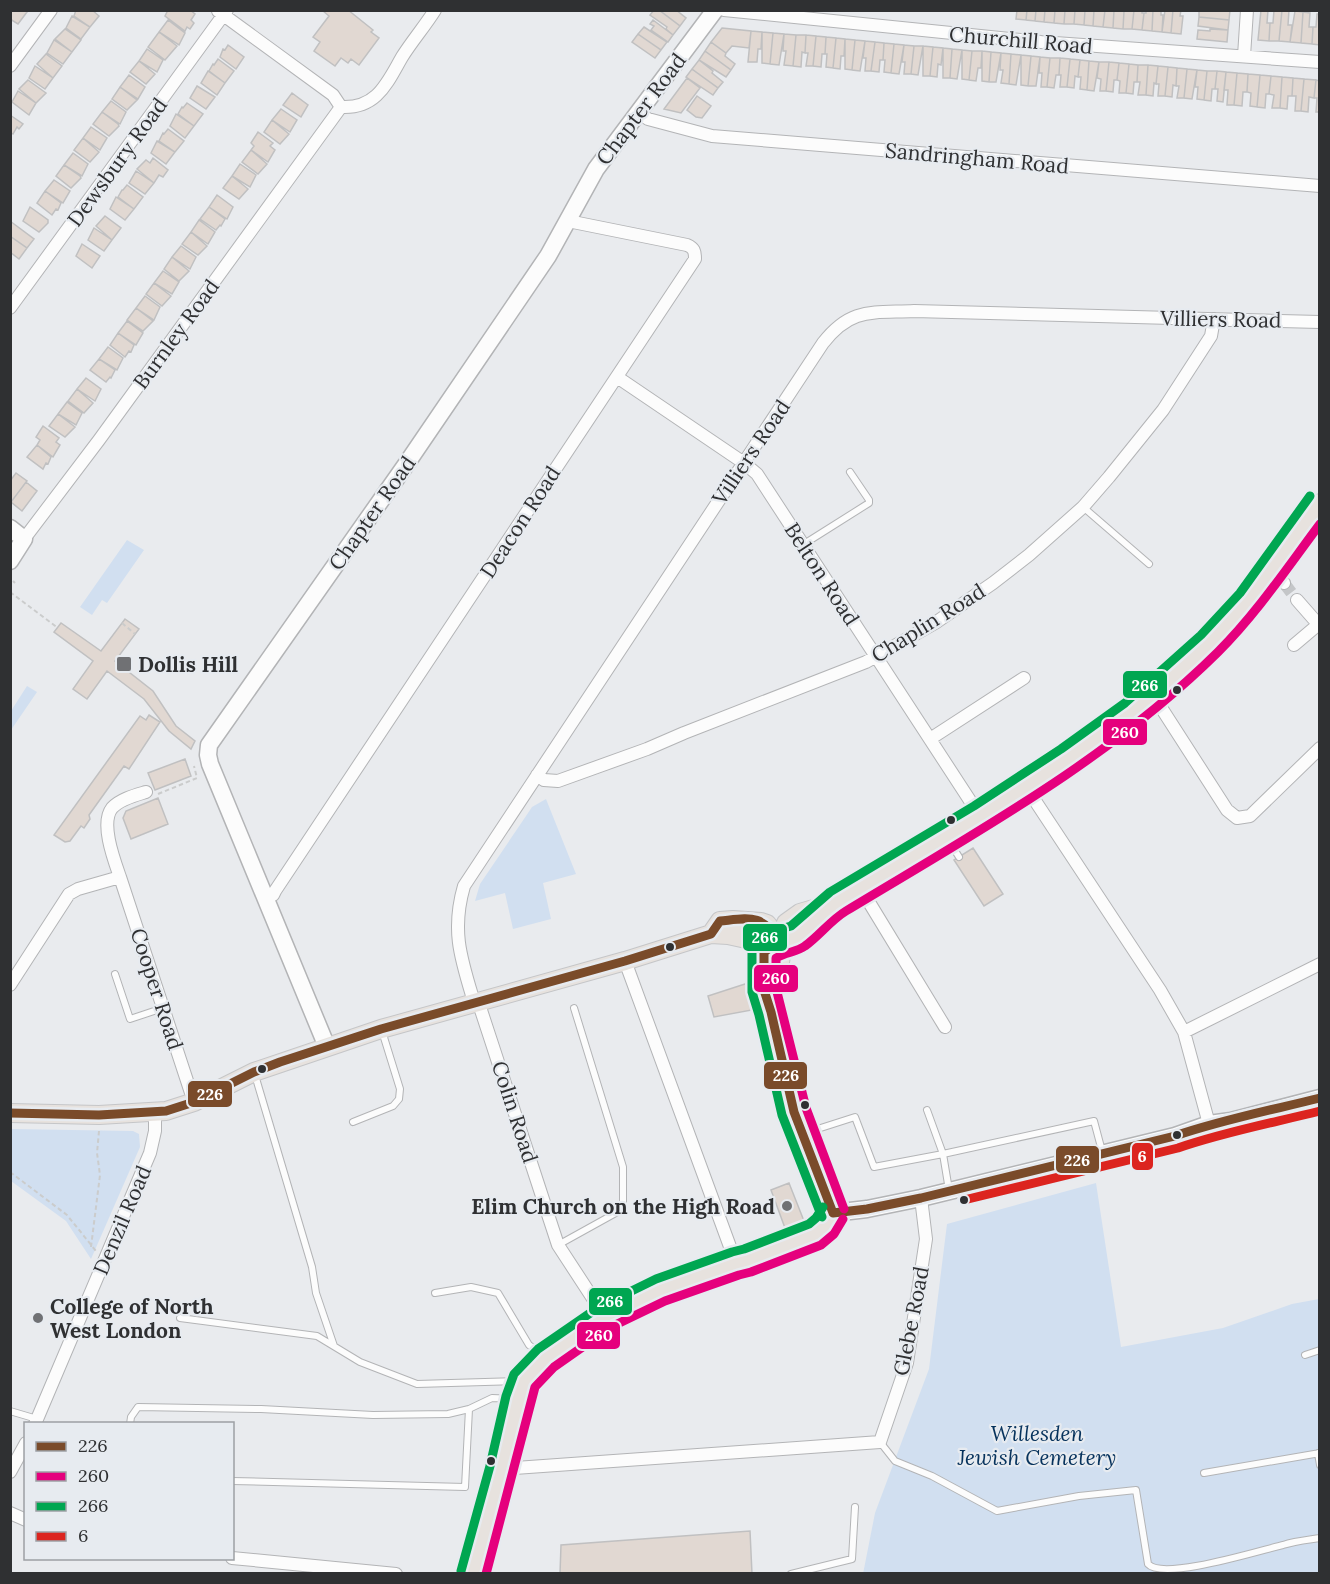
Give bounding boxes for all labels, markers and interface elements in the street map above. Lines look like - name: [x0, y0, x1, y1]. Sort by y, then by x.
- street label: Churchill Road: [948, 20, 1094, 60]
- street label: Chapter Road: [590, 48, 692, 170]
- street label: Dewsbury Road: [61, 92, 173, 232]
- street label: Sandringham Road: [884, 137, 1070, 179]
- street label: Burnley Road: [127, 274, 225, 394]
- street label: Villiers Road: [1159, 304, 1282, 334]
- street label: Villiers Road: [705, 394, 796, 511]
- street label: Chapter Road: [323, 451, 421, 575]
- street label: Deacon Road: [474, 461, 566, 583]
- street label: Belton Road: [779, 517, 865, 631]
- street label: Chaplin Road: [866, 577, 990, 669]
- place label: Dollis Hill: [138, 651, 239, 678]
- marker: Dollis Hill: [115, 655, 133, 673]
- line badge: 266: [1122, 670, 1168, 699]
- text: 266: [1132, 675, 1158, 695]
- unlabelled marker: [1171, 684, 1183, 696]
- line badge: 260: [1102, 718, 1148, 746]
- text: 260: [1111, 722, 1139, 742]
- unlabelled marker: [945, 814, 957, 826]
- line badge: 266: [742, 923, 788, 952]
- street label: Cooper Road: [125, 925, 189, 1053]
- text: 266: [752, 927, 778, 947]
- unlabelled marker: [664, 941, 676, 953]
- line badge: 260: [753, 964, 799, 993]
- text: 260: [762, 968, 790, 988]
- street label: Colin Road: [486, 1058, 544, 1166]
- line badge: 226: [763, 1061, 808, 1090]
- unlabelled marker: [256, 1063, 268, 1075]
- text: 226: [773, 1065, 799, 1085]
- line badge: 226: [187, 1080, 233, 1108]
- text: 226: [197, 1084, 223, 1104]
- unlabelled marker: [799, 1099, 811, 1111]
- unlabelled marker: [1171, 1129, 1183, 1141]
- line badge: 6: [1131, 1142, 1154, 1171]
- line badge: 226: [1055, 1145, 1100, 1174]
- text: 6: [1137, 1146, 1147, 1166]
- text: 226: [1064, 1150, 1090, 1170]
- street label: Denzil Road: [87, 1161, 157, 1279]
- place label: Elim Church on the High Road: [471, 1193, 775, 1220]
- unlabelled marker: [958, 1194, 970, 1206]
- marker: Elim Church on the High Road: [780, 1199, 794, 1213]
- street label: Glebe Road: [887, 1264, 935, 1378]
- line badge: 266: [588, 1287, 633, 1316]
- text: 266: [597, 1291, 623, 1311]
- place label: College of North West London: [50, 1293, 213, 1344]
- marker: College of North West London: [31, 1311, 45, 1325]
- line badge: 260: [576, 1321, 621, 1350]
- text: 260: [585, 1325, 613, 1345]
- park label: Willesden Jewish Cemetery: [957, 1420, 1116, 1471]
- legend: [24, 1422, 234, 1560]
- text: 226: [78, 1434, 108, 1457]
- unlabelled marker: [485, 1455, 497, 1467]
- text: 260: [78, 1464, 109, 1487]
- text: 266: [78, 1494, 108, 1517]
- text: 6: [78, 1524, 88, 1547]

